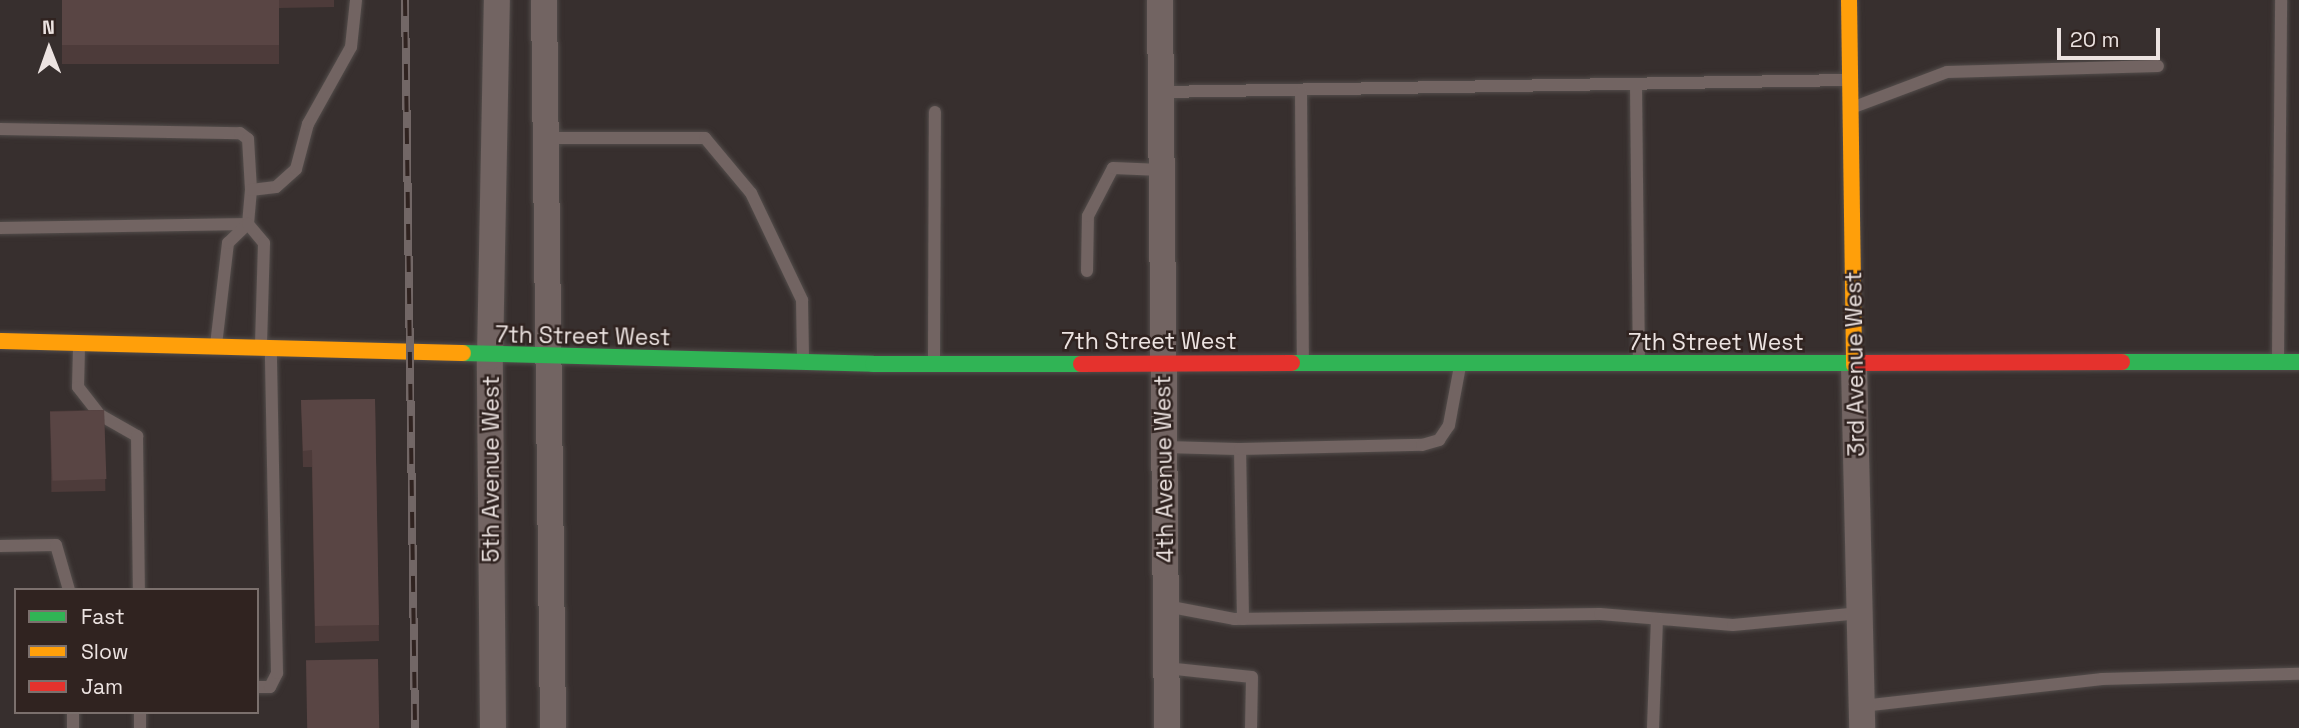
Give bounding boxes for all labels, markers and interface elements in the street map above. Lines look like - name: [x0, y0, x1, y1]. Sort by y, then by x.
- north arrow: [14, 14, 84, 84]
- scale bar: [2061, 14, 2164, 58]
- text: N: [42, 15, 55, 40]
- text: 20 m: [2070, 26, 2120, 53]
- street label: 3rd Avenue West: [1840, 271, 1870, 457]
- street label: 7th Street West: [495, 321, 671, 351]
- street label: 7th Street West: [1061, 327, 1237, 355]
- street label: 7th Street West: [1628, 328, 1804, 356]
- street label: 5th Avenue West: [477, 375, 505, 563]
- street label: 4th Avenue West: [1149, 375, 1179, 563]
- legend: [14, 588, 259, 714]
- text: Fast: [81, 603, 125, 630]
- text: Slow: [81, 638, 129, 665]
- text: Jam: [81, 673, 123, 700]

